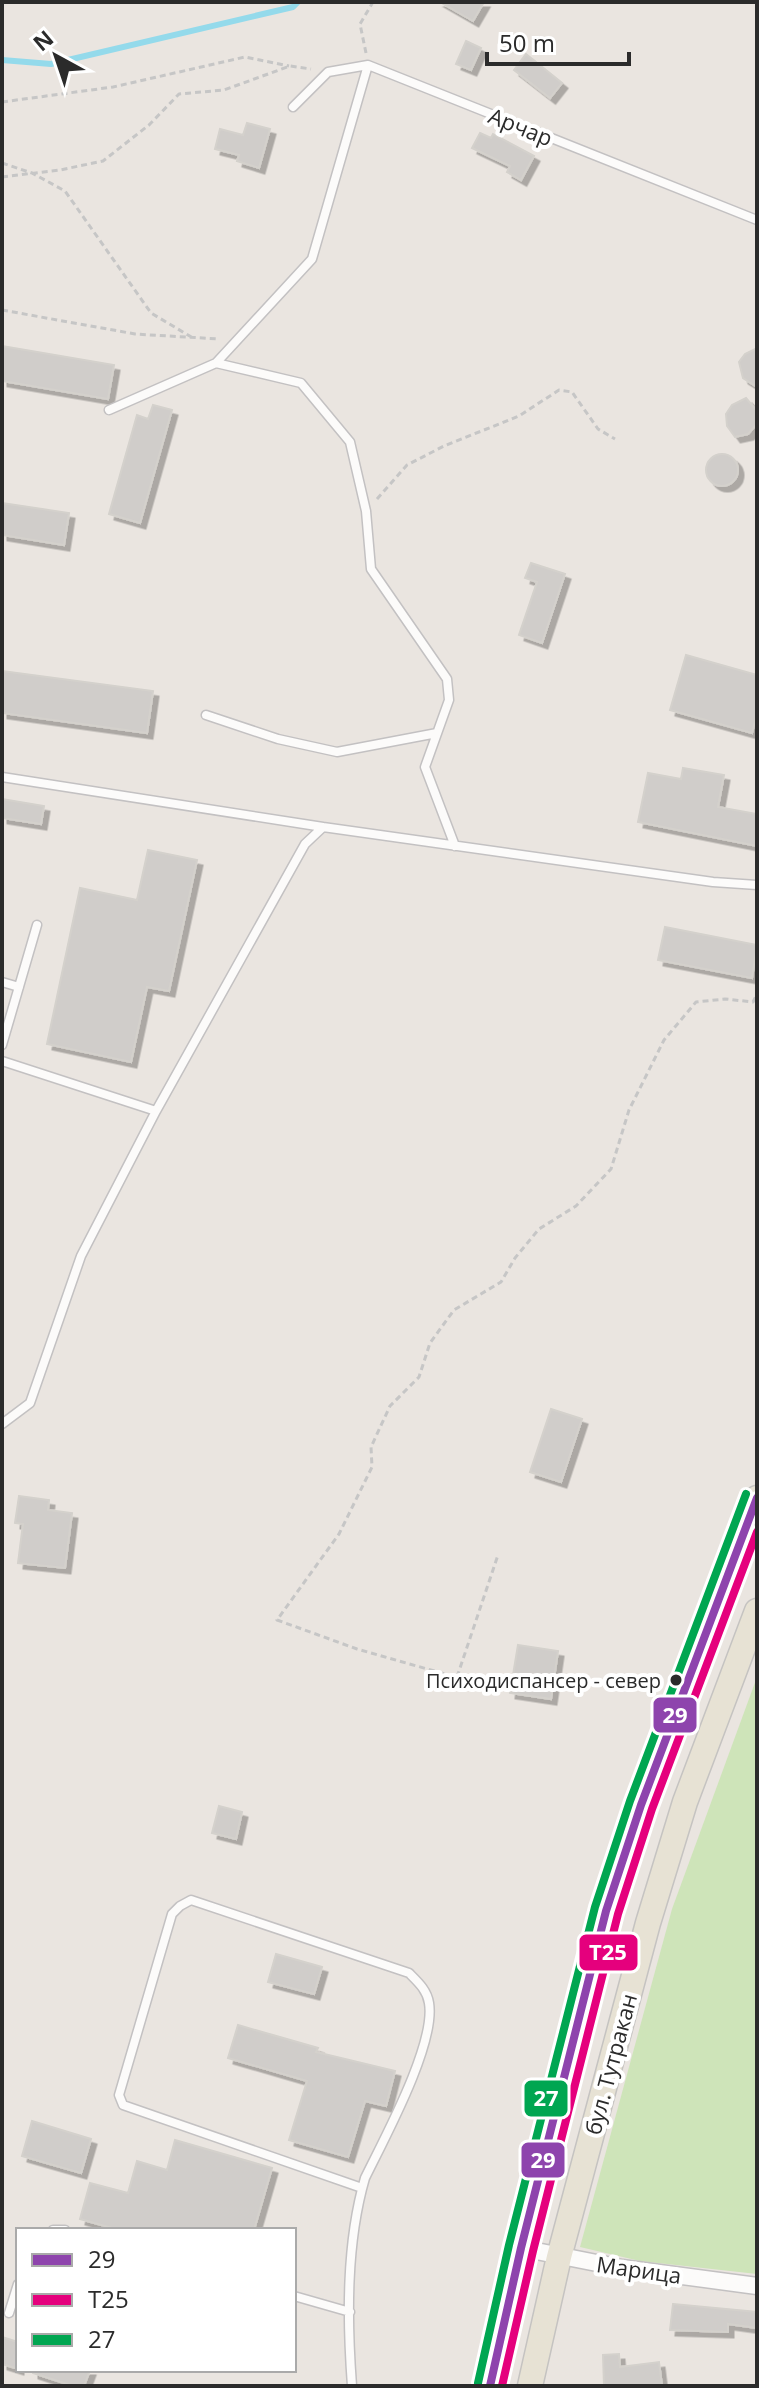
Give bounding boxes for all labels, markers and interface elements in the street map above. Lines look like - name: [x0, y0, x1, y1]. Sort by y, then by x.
- north arrow: [16, 16, 96, 96]
- scale bar: [487, 16, 629, 66]
- text: N: [26, 23, 59, 57]
- text: 50 m: [499, 26, 555, 59]
- street label: Арчар: [485, 100, 557, 152]
- place label: Психодиспансер - север: [426, 1667, 661, 1694]
- marker: Психодиспансер - север: [668, 1672, 684, 1688]
- line badge: 29: [652, 1696, 698, 1734]
- text: 29: [662, 1699, 688, 1729]
- line badge: Т25: [578, 1933, 639, 1972]
- text: Т25: [589, 1936, 627, 1966]
- street label: бул. Тутракан: [577, 1990, 643, 2138]
- line badge: 27: [523, 2079, 569, 2118]
- text: 27: [533, 2082, 559, 2112]
- line badge: 29: [520, 2141, 566, 2179]
- text: 29: [530, 2144, 556, 2174]
- legend: [16, 2228, 296, 2372]
- text: 29: [88, 2242, 115, 2275]
- street label: Марица: [595, 2248, 683, 2290]
- text: Т25: [88, 2282, 129, 2315]
- text: 27: [88, 2322, 115, 2355]

